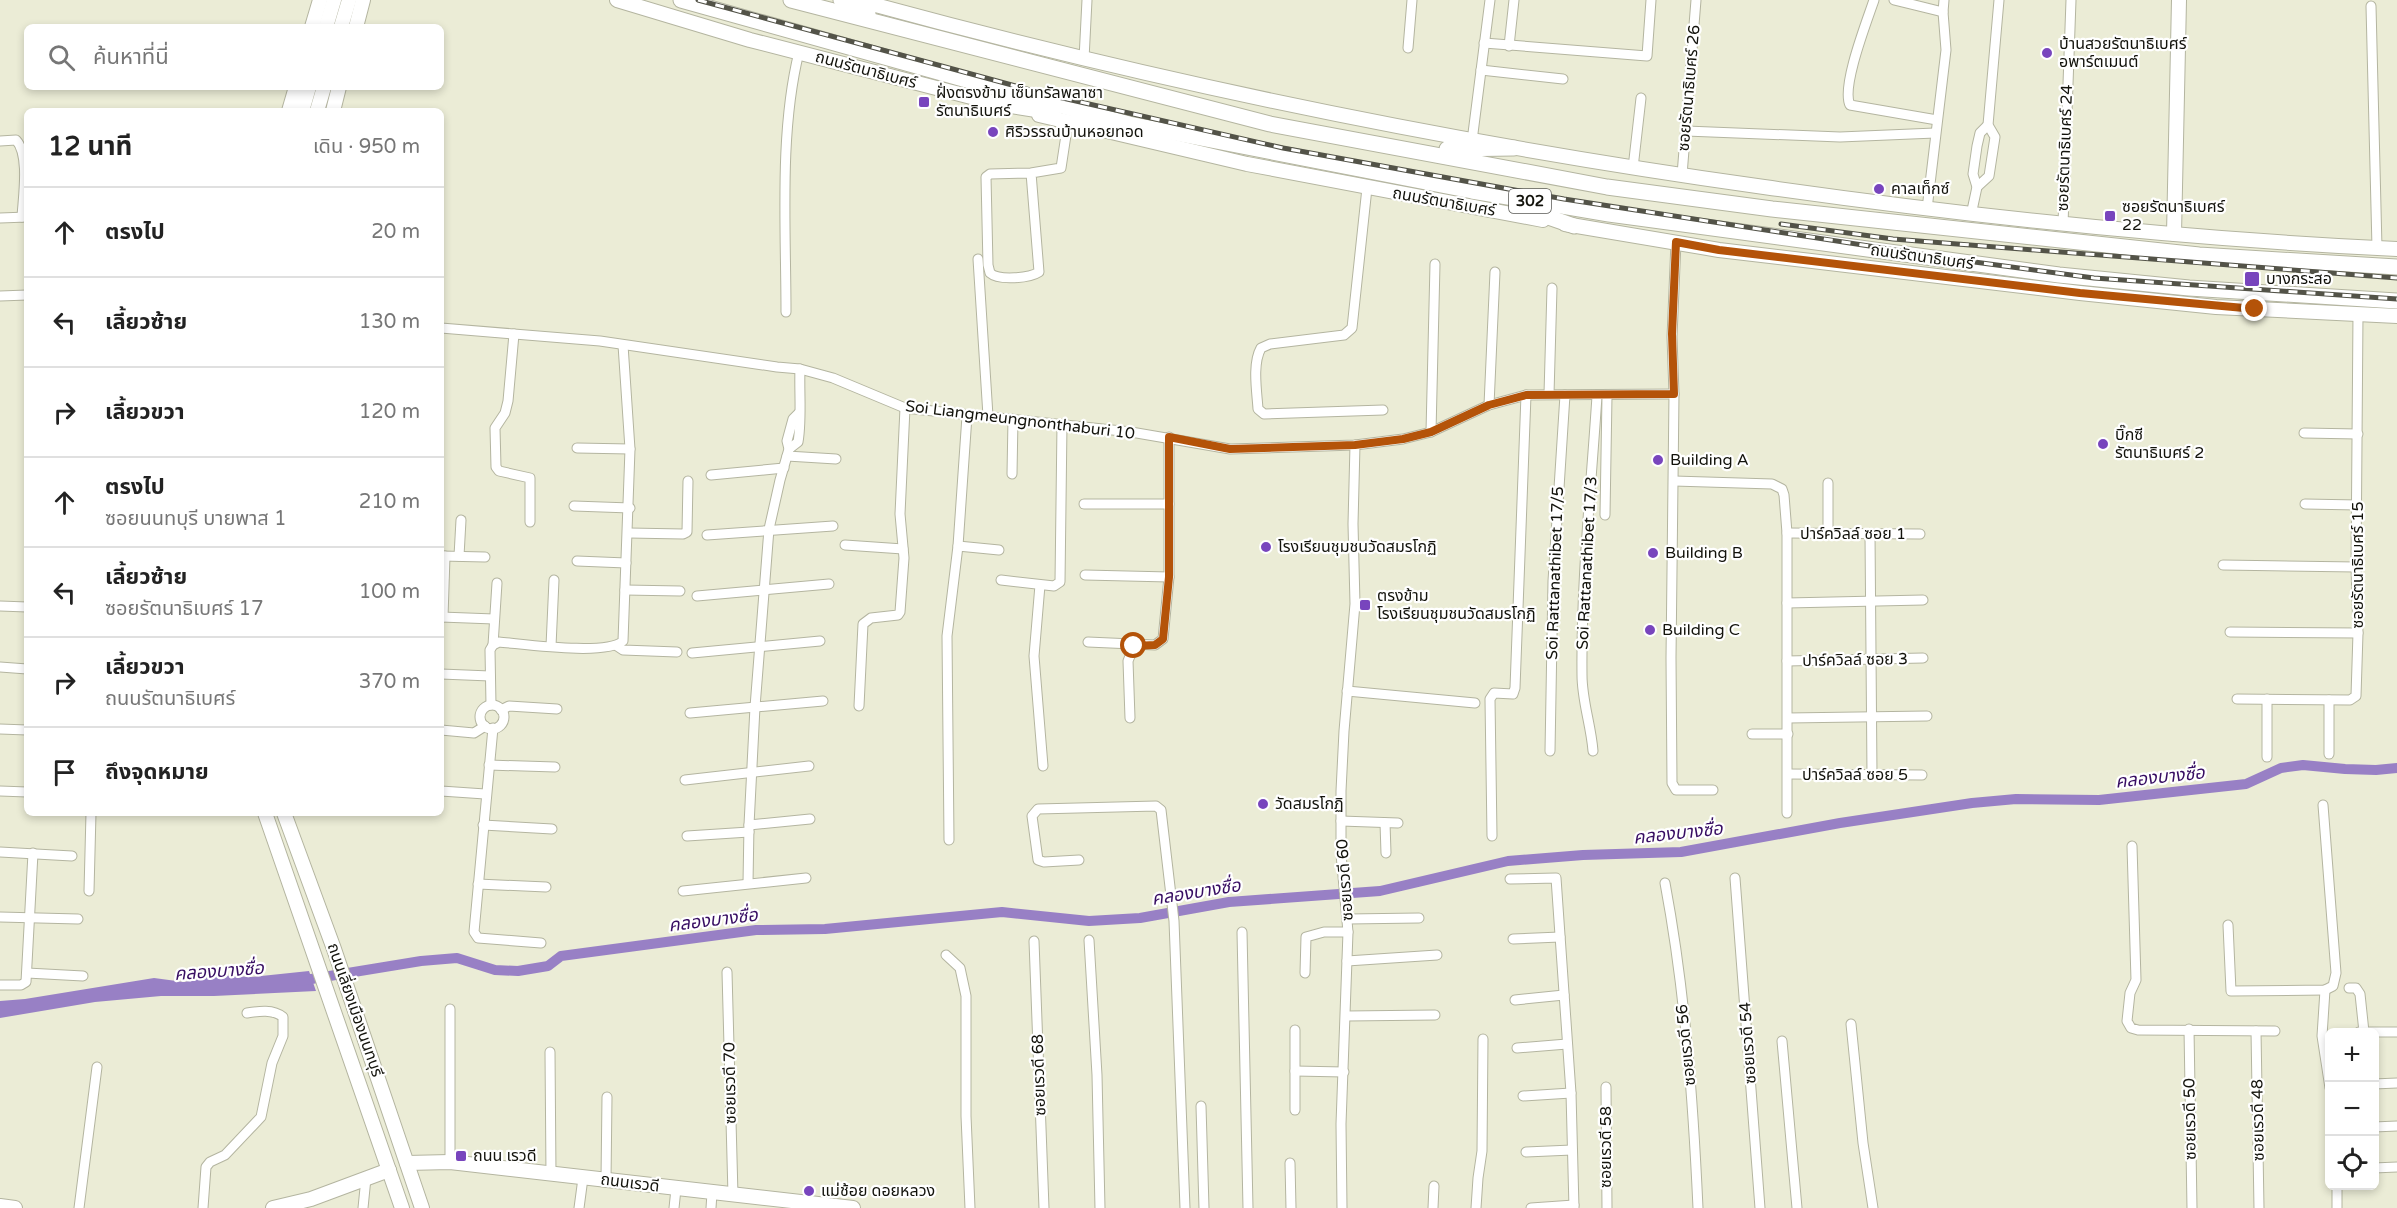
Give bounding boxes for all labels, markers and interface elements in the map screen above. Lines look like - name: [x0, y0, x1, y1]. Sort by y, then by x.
- search box: [24, 24, 444, 90]
- street label: ซอยรัตนาธิเบศร์ 26: [1674, 24, 1704, 152]
- place label: บ้านสวยรัตนาธิเบศร์ อพาร์ตเมนต์: [2059, 34, 2187, 72]
- icon: search: [45, 41, 78, 74]
- text: ค้นหาที่นี่: [93, 44, 169, 70]
- marker: บ้านสวยรัตนาธิเบศร์ อพาร์ตเมนต์: [2040, 46, 2054, 60]
- street label: ถนนรัตนาธิเบศร์: [813, 47, 920, 93]
- place label: ฝั่งตรงข้าม เซ็นทรัลพลาซา รัตนาธิเบศร์: [936, 82, 1103, 121]
- street label: ซอยรัตนาธิเบศร์ 24: [2053, 84, 2077, 212]
- marker: ฝั่งตรงข้าม เซ็นทรัลพลาซา รัตนาธิเบศร์: [917, 95, 931, 109]
- place label: ศิริวรรณบ้านหอยทอด: [1005, 122, 1144, 142]
- marker: ศิริวรรณบ้านหอยทอด: [986, 125, 1000, 139]
- text: 12 นาที: [48, 131, 132, 162]
- text: เดิน · 950 m: [313, 135, 420, 159]
- place label: คาลเท็กซ์: [1891, 179, 1950, 199]
- marker: คาลเท็กซ์: [1872, 182, 1886, 196]
- street label: ถนนรัตนาธิเบศร์: [1391, 183, 1498, 221]
- road number: 302: [1509, 189, 1551, 213]
- place label: ซอยรัตนาธิเบศร์ 22: [2122, 197, 2225, 235]
- marker: ซอยรัตนาธิเบศร์ 22: [2103, 209, 2117, 223]
- icon: ahead: [48, 216, 81, 249]
- text: ตรงไป: [105, 219, 165, 245]
- text: 20 m: [371, 220, 420, 244]
- street label: ถนนรัตนาธิเบศร์: [1869, 240, 1976, 274]
- place label: บางกระสอ: [2266, 269, 2332, 289]
- marker: บางกระสอ: [2243, 270, 2261, 288]
- route end: [2241, 295, 2267, 321]
- icon: left: [48, 306, 81, 339]
- text: เลี้ยวซ้าย: [105, 309, 187, 335]
- text: 130 m: [359, 310, 420, 334]
- icon: right: [48, 396, 81, 429]
- street label: Soi Liangmeungnonthaburi 10: [904, 396, 1136, 444]
- text: เลี้ยวขวา: [105, 399, 185, 425]
- text: 120 m: [359, 400, 420, 424]
- place label: บิ๊กซี รัตนาธิเบศร์ 2: [2115, 424, 2204, 463]
- marker: บิ๊กซี รัตนาธิเบศร์ 2: [2096, 437, 2110, 451]
- place label: Building A: [1670, 450, 1749, 470]
- marker: Building A: [1651, 453, 1665, 467]
- text: ตรงไป: [105, 474, 165, 500]
- street label: Soi Rattanathibet 17/3: [1572, 476, 1602, 650]
- icon: ahead: [48, 486, 81, 519]
- street label: Soi Rattanathibet 17/5: [1542, 486, 1568, 660]
- text: 210 m: [359, 490, 420, 514]
- street label: ซอยรัตนาธิเบศร์ 15: [2348, 502, 2368, 628]
- text: ซอยนนทบุรี บายพาส 1: [105, 507, 287, 531]
- street label: ปาร์ควิลล์ ซอย 1: [1800, 524, 1906, 544]
- place label: โรงเรียนชุมชนวัดสมรโกฏิ: [1278, 537, 1437, 557]
- marker: โรงเรียนชุมชนวัดสมรโกฏิ: [1259, 540, 1273, 554]
- place label: Building B: [1665, 543, 1743, 563]
- marker: Building B: [1646, 546, 1660, 560]
- text: เลี้ยวซ้าย: [105, 564, 187, 590]
- icon: left: [48, 576, 81, 609]
- text: 100 m: [359, 580, 420, 604]
- place label: ตรงข้าม โรงเรียนชุมชนวัดสมรโกฏิ: [1377, 586, 1536, 624]
- text: ซอยรัตนาธิเบศร์ 17: [105, 597, 264, 621]
- marker: ตรงข้าม โรงเรียนชุมชนวัดสมรโกฏิ: [1358, 598, 1372, 612]
- place label: Building C: [1662, 620, 1740, 640]
- marker: Building C: [1643, 623, 1657, 637]
- route start: [1120, 632, 1146, 658]
- street label: ปาร์ควิลล์ ซอย 3: [1802, 649, 1908, 671]
- text: เลี้ยวขวา: [105, 654, 185, 680]
- icon: right: [48, 666, 81, 699]
- text: 370 m: [359, 670, 420, 694]
- text: ถนนรัตนาธิเบศร์: [105, 687, 235, 711]
- icon: arrive: [48, 756, 81, 789]
- text: ถึงจุดหมาย: [105, 759, 209, 785]
- water label: คลองบางซื่อ: [2114, 759, 2206, 793]
- street label: ปาร์ควิลล์ ซอย 5: [1802, 765, 1908, 785]
- place label: วัดสมรโกฏิ: [1275, 794, 1344, 814]
- marker: วัดสมรโกฏิ: [1256, 797, 1270, 811]
- water label: คลองบางซื่อ: [1632, 815, 1724, 849]
- street label: ซอยเรวดี 60: [1332, 838, 1358, 922]
- water label: คลองบางซื่อ: [1150, 872, 1243, 910]
- water label: คลองบางซื่อ: [667, 902, 759, 936]
- street label: ถนนเลี่ยงเมืองนนทบุรี: [323, 940, 389, 1080]
- water label: คลองบางซื่อ: [173, 955, 265, 985]
- street label: ซอยเรวดี 54: [1735, 1001, 1761, 1085]
- street label: ซอยเรวดี 56: [1672, 1003, 1700, 1087]
- map controls: [2325, 1028, 2379, 1190]
- button: +: [2325, 1028, 2379, 1082]
- street label: ซอยเรวดี 68: [1028, 1034, 1050, 1116]
- street label: ซอยเรวดี 70: [719, 1042, 741, 1124]
- street label: ซอยเรวดี 50: [2179, 1078, 2201, 1160]
- street label: ซอยเรวดี 48: [2247, 1079, 2269, 1161]
- button: −: [2325, 1082, 2379, 1136]
- street label: ซอยเรวดี 58: [1596, 1106, 1616, 1188]
- button: locate: [2325, 1136, 2379, 1190]
- place label: ถนน เรวดี: [473, 1146, 537, 1166]
- marker: ถนน เรวดี: [454, 1149, 468, 1163]
- street label: ถนนเรวดี: [599, 1169, 661, 1197]
- place label: แม่ช้อย ดอยหลวง: [821, 1181, 935, 1201]
- marker: แม่ช้อย ดอยหลวง: [802, 1184, 816, 1198]

